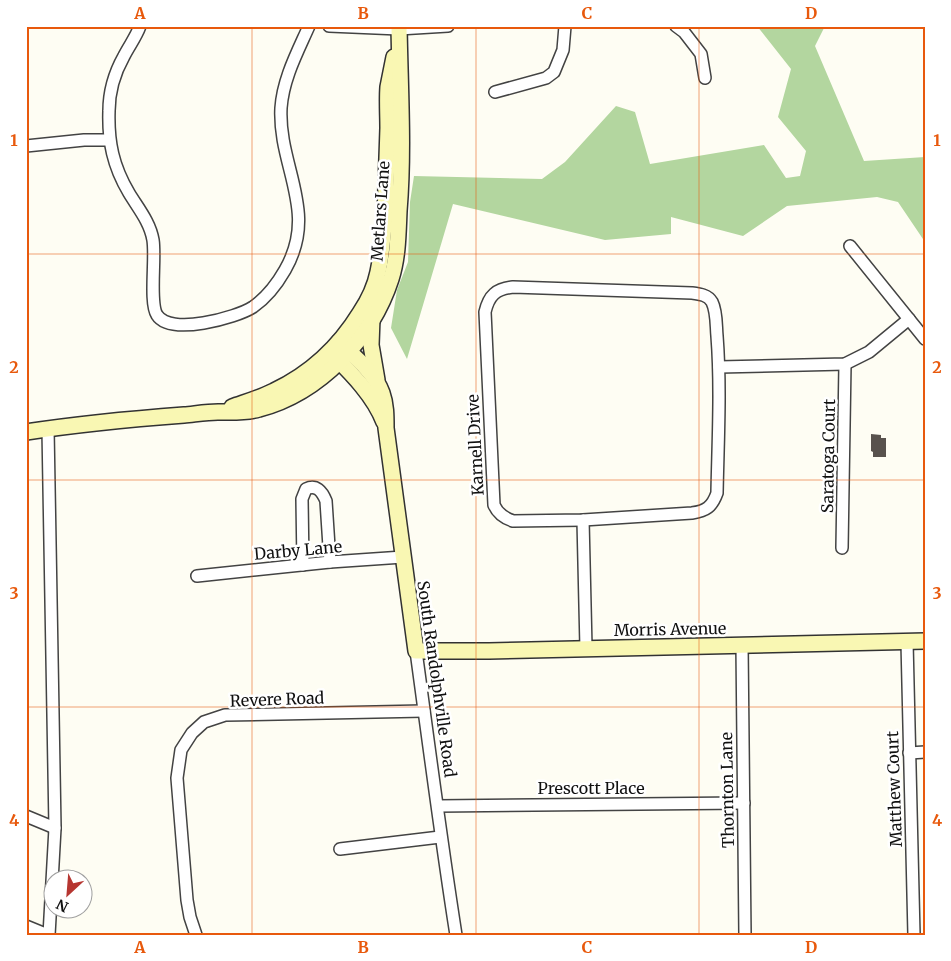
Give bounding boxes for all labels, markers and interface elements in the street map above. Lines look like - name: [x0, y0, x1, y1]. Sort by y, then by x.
- text: A: [133, 3, 146, 23]
- text: B: [357, 3, 369, 23]
- text: C: [582, 3, 592, 23]
- text: D: [805, 3, 817, 23]
- text: 1: [10, 130, 18, 150]
- text: 1: [933, 130, 941, 150]
- street label: Metlars Lane: [367, 160, 393, 262]
- text: 2: [9, 357, 19, 377]
- text: 2: [932, 357, 942, 377]
- street label: Karnell Drive: [462, 394, 488, 496]
- street label: Saratoga Court: [817, 398, 839, 513]
- street label: Darby Lane: [253, 536, 343, 564]
- street label: South Randolphville Road: [413, 579, 461, 779]
- text: 3: [9, 583, 19, 603]
- text: 3: [932, 583, 942, 603]
- street label: Morris Avenue: [614, 618, 726, 640]
- street label: Revere Road: [229, 687, 325, 711]
- street label: Matthew Court: [882, 730, 906, 847]
- street label: Thornton Lane: [716, 732, 738, 848]
- street label: Prescott Place: [537, 778, 645, 798]
- text: 4: [9, 810, 19, 830]
- text: 4: [932, 810, 942, 830]
- north arrow: [42, 868, 92, 918]
- text: N: [53, 895, 71, 916]
- text: A: [133, 937, 146, 957]
- text: B: [357, 937, 369, 957]
- text: C: [582, 937, 592, 957]
- text: D: [805, 937, 817, 957]

